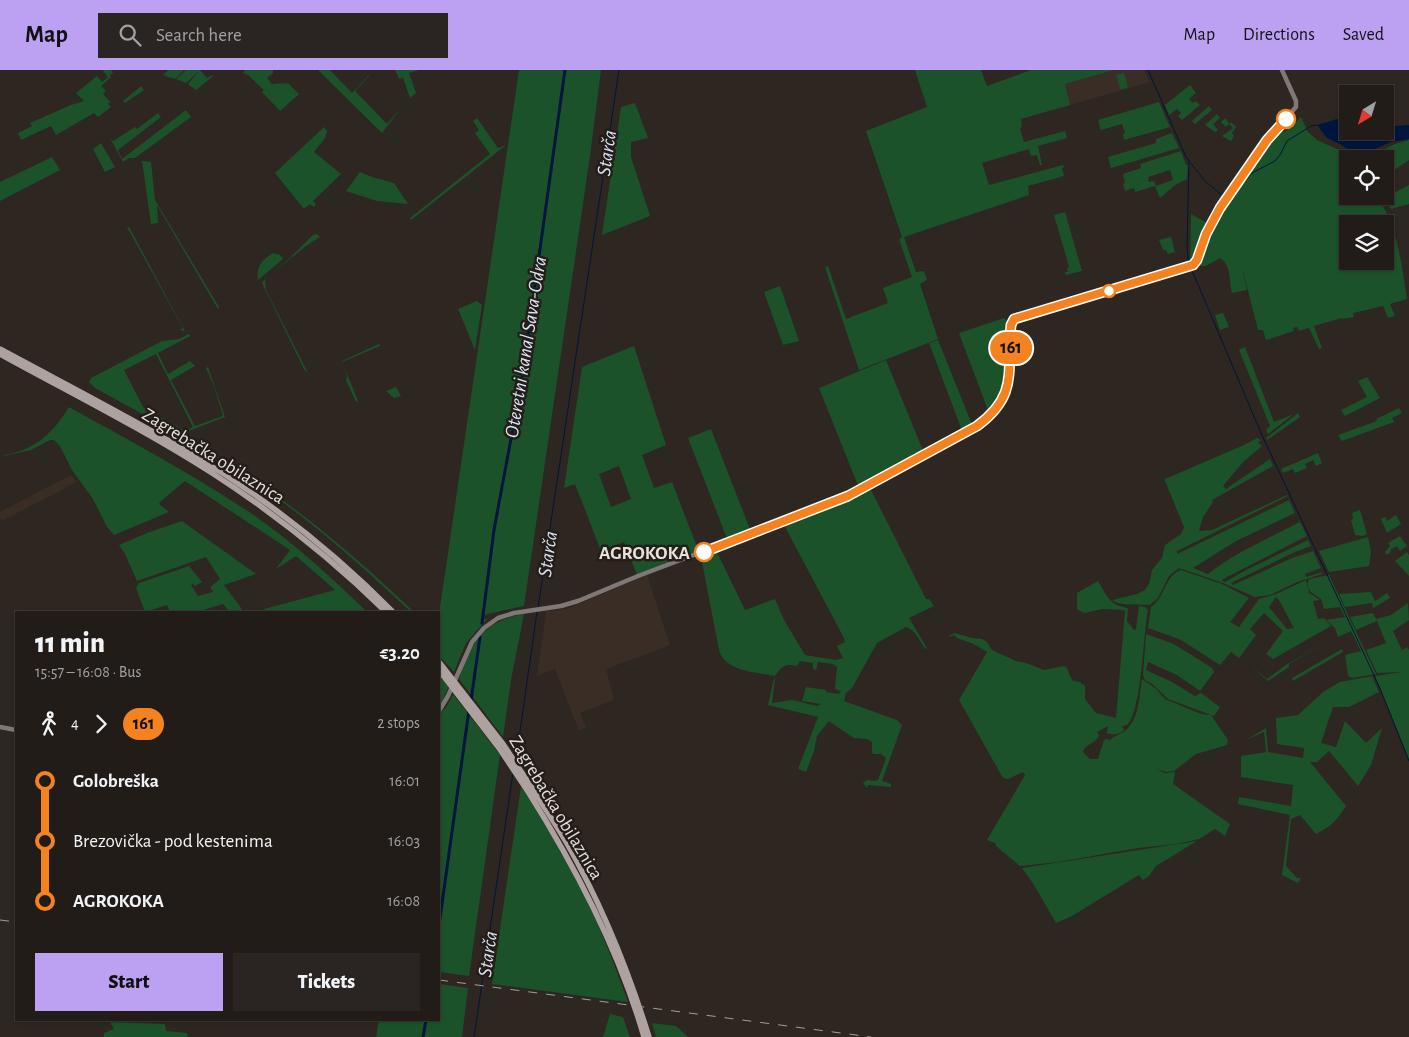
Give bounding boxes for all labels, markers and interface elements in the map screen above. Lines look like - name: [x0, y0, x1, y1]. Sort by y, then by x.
- search box: [98, 13, 448, 58]
- icon: search: [116, 21, 144, 49]
- text: Map: [25, 23, 68, 47]
- text: Search here: [156, 26, 242, 45]
- text: Map: [1184, 26, 1215, 44]
- text: Directions: [1243, 26, 1315, 44]
- text: Saved: [1343, 26, 1384, 44]
- north arrow: [1339, 85, 1394, 140]
- map controls: [1339, 85, 1394, 270]
- unlabelled marker: [1276, 109, 1296, 129]
- water label: Starča: [594, 129, 620, 177]
- button: locate: [1339, 150, 1394, 205]
- button: layers: [1339, 215, 1394, 270]
- water label: Oteretni kanal Sava-Odra: [502, 255, 550, 439]
- unlabelled marker: [1102, 284, 1116, 298]
- line badge: 161: [982, 332, 1040, 364]
- text: 161: [1000, 339, 1022, 357]
- street label: Zagrebačka obilaznica: [139, 405, 288, 508]
- water label: Starča: [535, 530, 561, 578]
- marker: AGROKOKA: [694, 542, 714, 562]
- place label: AGROKOKA: [599, 544, 691, 563]
- text: 11 min: [35, 630, 105, 658]
- text: €3.20: [380, 644, 420, 663]
- text: 15:57 – 16:08 · Bus: [35, 664, 141, 680]
- icon: walk: [35, 710, 63, 738]
- icon: forward: [87, 710, 115, 738]
- text: 4: [71, 715, 79, 731]
- text: 161: [133, 715, 154, 733]
- text: 2 stops: [377, 715, 420, 731]
- street label: Zagrebačka obilaznica: [505, 732, 606, 883]
- text: Golobreška: [73, 772, 159, 791]
- text: 16:01: [389, 773, 420, 789]
- text: Brezovička - pod kestenima: [73, 832, 273, 851]
- text: 16:03: [388, 833, 420, 849]
- text: AGROKOKA: [73, 892, 164, 911]
- text: 16:08: [387, 893, 420, 909]
- water label: Starča: [475, 930, 501, 978]
- button: Start: [35, 953, 223, 1011]
- button: Tickets: [233, 953, 420, 1011]

